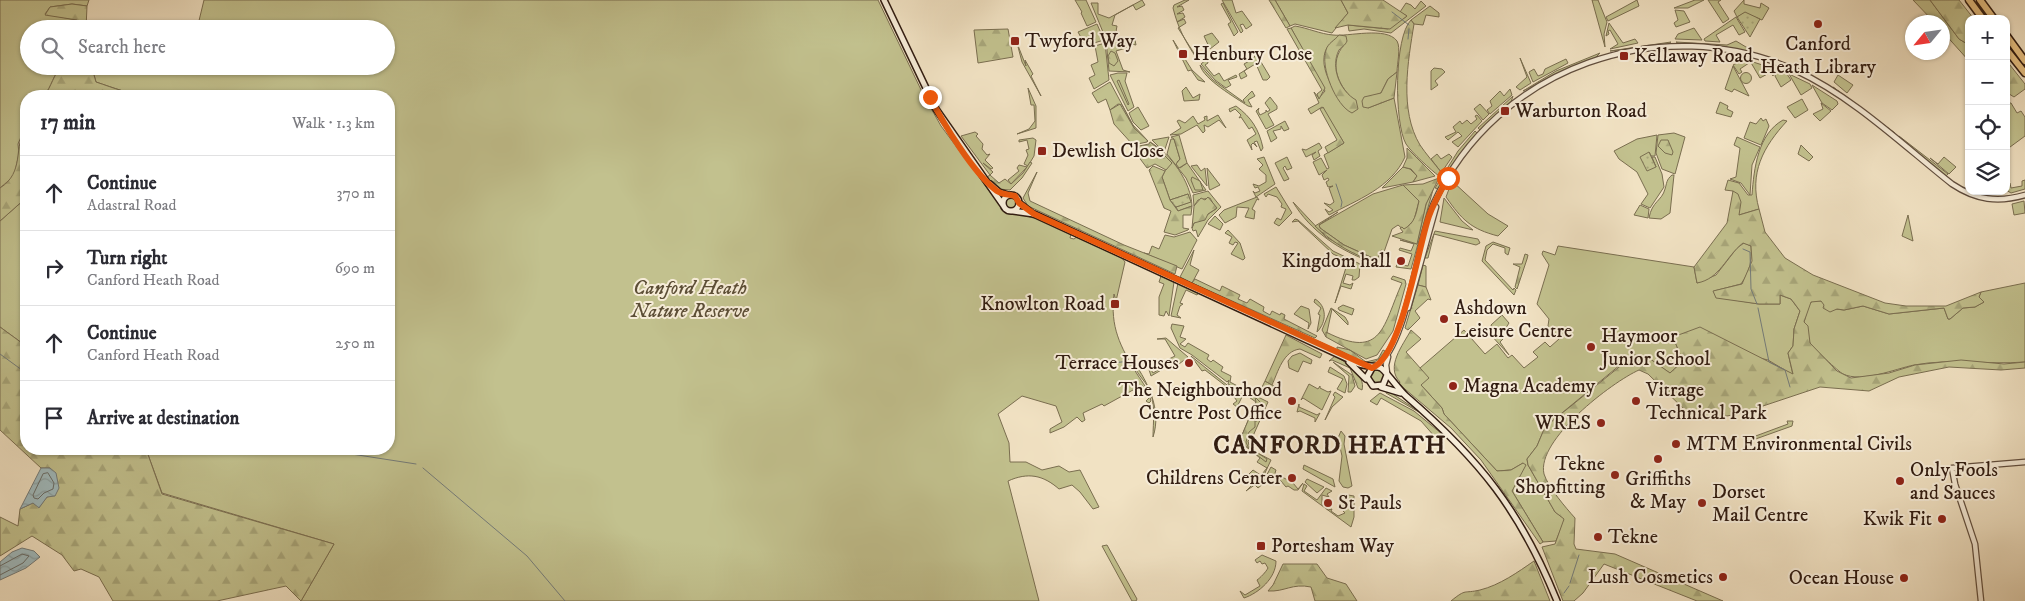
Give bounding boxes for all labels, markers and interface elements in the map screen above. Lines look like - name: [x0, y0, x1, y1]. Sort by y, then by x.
- north arrow: [1905, 15, 1950, 60]
- map controls: [1965, 15, 2010, 195]
- button: +: [1965, 15, 2010, 60]
- marker: Canford Heath Library: [1812, 18, 1824, 30]
- search box: [20, 20, 395, 75]
- place label: Twyford Way: [1025, 29, 1135, 54]
- place label: Canford Heath Library: [1760, 32, 1877, 80]
- icon: search: [38, 34, 66, 62]
- marker: Twyford Way: [1009, 35, 1021, 47]
- text: Search here: [78, 36, 166, 59]
- place label: Henbury Close: [1193, 42, 1312, 67]
- place label: Kellaway Road: [1634, 44, 1753, 69]
- marker: Henbury Close: [1177, 48, 1189, 60]
- marker: Kellaway Road: [1618, 50, 1630, 62]
- button: −: [1965, 60, 2010, 105]
- route end: [919, 86, 942, 109]
- place label: Warburton Road: [1514, 99, 1647, 124]
- marker: Warburton Road: [1499, 105, 1511, 117]
- button: locate: [1965, 105, 2010, 150]
- text: 17 min: [40, 110, 95, 136]
- text: Walk · 1.3 km: [292, 113, 375, 133]
- place label: Dewlish Close: [1052, 139, 1164, 164]
- marker: Dewlish Close: [1036, 145, 1048, 157]
- button: layers: [1965, 150, 2010, 195]
- route start: [1437, 167, 1460, 190]
- text: Continue: [87, 172, 157, 195]
- icon: ahead: [40, 179, 68, 207]
- text: 370 m: [337, 183, 375, 203]
- text: Adastral Road: [87, 195, 177, 215]
- text: Turn right: [87, 247, 167, 270]
- place label: Kingdom hall: [1282, 249, 1391, 274]
- icon: right: [40, 254, 68, 282]
- marker: Kingdom hall: [1395, 255, 1407, 267]
- text: 690 m: [335, 258, 375, 278]
- text: Canford Heath Road: [87, 270, 220, 290]
- park label: Canford Heath Nature Reserve: [630, 276, 750, 324]
- place label: Knowlton Road: [980, 292, 1105, 317]
- place label: Ashdown Leisure Centre: [1454, 296, 1572, 344]
- marker: Knowlton Road: [1109, 298, 1121, 310]
- marker: Ashdown Leisure Centre: [1438, 313, 1450, 325]
- text: Continue: [87, 322, 157, 345]
- place label: Haymoor Junior School: [1599, 324, 1710, 372]
- icon: ahead: [40, 329, 68, 357]
- text: 250 m: [335, 333, 375, 353]
- marker: Haymoor Junior School: [1585, 341, 1597, 353]
- text: Canford Heath Road: [87, 345, 220, 365]
- place label: Terrace Houses: [1056, 351, 1179, 376]
- marker: Terrace Houses: [1183, 357, 1195, 369]
- place label: Magna Academy: [1463, 374, 1596, 399]
- place label: The Neighbourhood Centre Post Office: [1118, 378, 1282, 426]
- place label: Vitrage Technical Park: [1645, 378, 1767, 426]
- marker: Magna Academy: [1447, 380, 1459, 392]
- marker: The Neighbourhood Centre Post Office: [1286, 395, 1298, 407]
- marker: Vitrage Technical Park: [1630, 395, 1642, 407]
- icon: arrive: [40, 404, 68, 432]
- text: Arrive at destination: [87, 407, 239, 430]
- place label: WRES: [1534, 411, 1591, 436]
- marker: WRES: [1595, 417, 1607, 429]
- district label: CANFORD HEATH: [1213, 430, 1447, 461]
- place label: MTM Environmental Civils: [1686, 432, 1912, 457]
- marker: MTM Environmental Civils: [1670, 438, 1682, 450]
- place label: Tekne Shopfitting: [1515, 452, 1605, 500]
- marker: Griffiths & May: [1652, 453, 1664, 465]
- place label: Only Fools and Sauces: [1910, 458, 1998, 506]
- place label: Childrens Center: [1146, 466, 1283, 491]
- place label: Griffiths & May: [1625, 467, 1691, 515]
- marker: Tekne Shopfitting: [1609, 469, 1621, 481]
- marker: Childrens Center: [1286, 472, 1298, 484]
- marker: Only Fools and Sauces: [1894, 475, 1906, 487]
- place label: Dorset Mail Centre: [1712, 480, 1808, 528]
- place label: St Pauls: [1338, 491, 1402, 516]
- marker: St Pauls: [1322, 497, 1334, 509]
- marker: Dorset Mail Centre: [1696, 497, 1708, 509]
- place label: Kwik Fit: [1863, 507, 1932, 532]
- marker: Kwik Fit: [1936, 513, 1948, 525]
- place label: Tekne: [1608, 525, 1658, 550]
- marker: Tekne: [1592, 531, 1604, 543]
- place label: Portesham Way: [1271, 534, 1395, 559]
- marker: Portesham Way: [1255, 540, 1267, 552]
- place label: Lush Cosmetics: [1588, 565, 1713, 590]
- place label: Ocean House: [1789, 566, 1894, 591]
- marker: Lush Cosmetics: [1717, 571, 1729, 583]
- marker: Ocean House: [1898, 572, 1910, 584]

